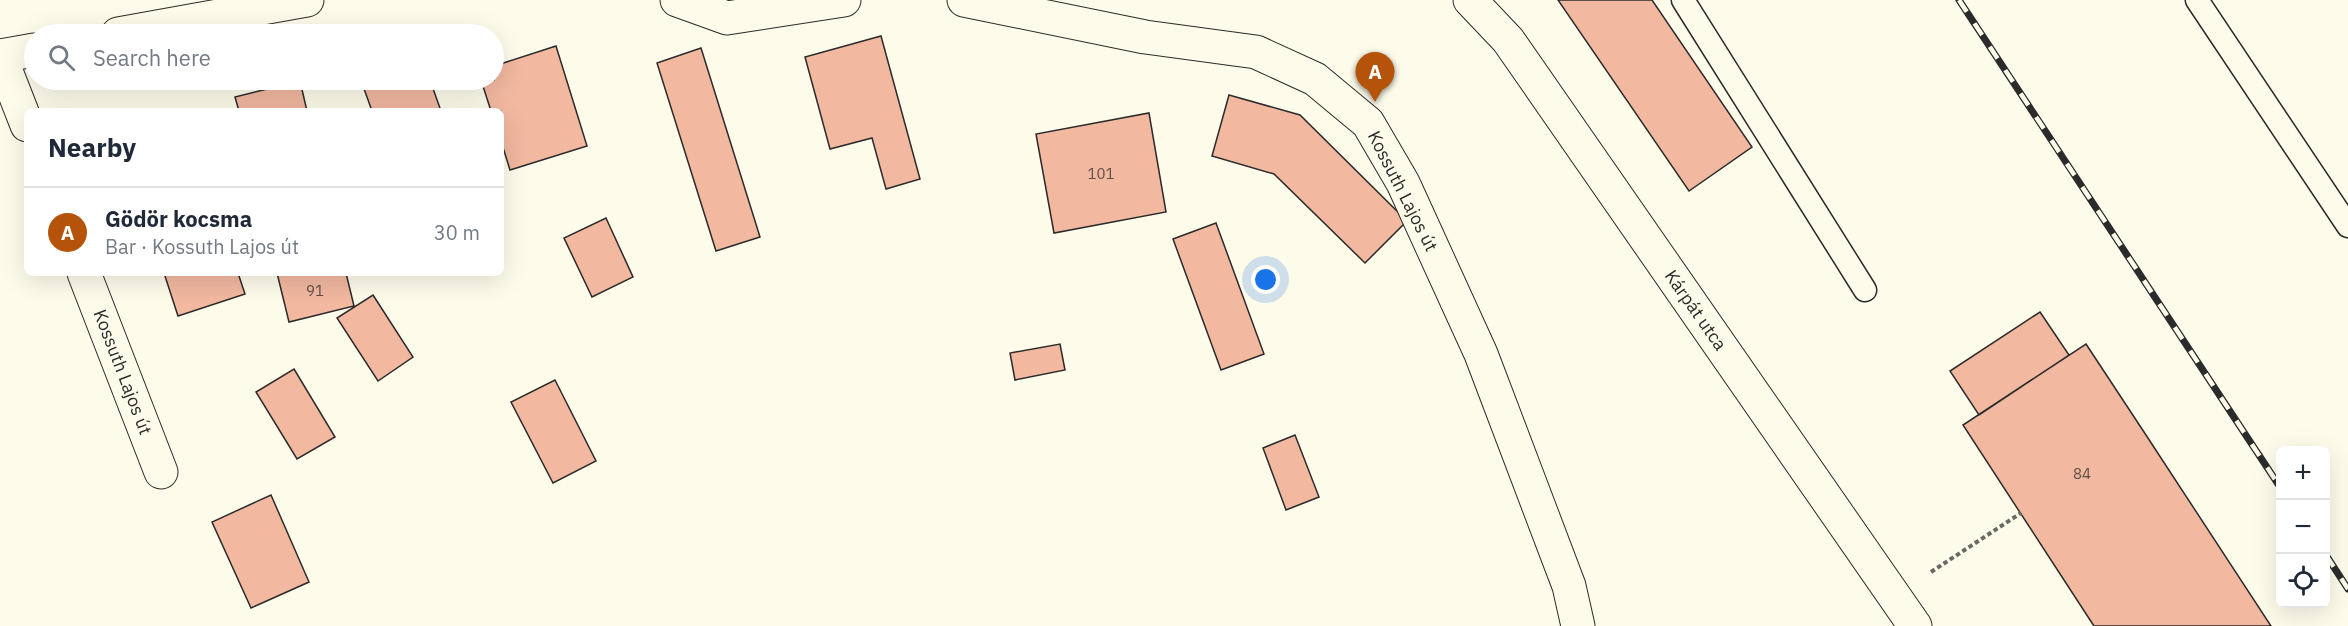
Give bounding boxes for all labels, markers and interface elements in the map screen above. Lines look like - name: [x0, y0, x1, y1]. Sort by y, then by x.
- search box: [24, 24, 504, 90]
- icon: search: [45, 41, 78, 74]
- text: Search here: [93, 43, 211, 72]
- pin: A: [1356, 52, 1394, 102]
- street label: Kossuth Lajos út: [1363, 127, 1443, 255]
- text: Nearby: [48, 130, 136, 164]
- house number: 101: [1087, 164, 1115, 183]
- text: Gödör kocsma: [105, 204, 252, 233]
- text: A: [61, 219, 74, 246]
- text: 30 m: [434, 219, 480, 246]
- text: Bar · Kossuth Lajos út: [105, 233, 299, 260]
- your location: [1251, 265, 1280, 294]
- street label: Kárpát utca: [1660, 265, 1732, 355]
- house number: 91: [306, 281, 324, 300]
- street label: Kossuth Lajos út: [89, 306, 157, 438]
- map controls: [2276, 446, 2330, 608]
- button: +: [2276, 446, 2330, 500]
- house number: 84: [2073, 464, 2091, 483]
- button: −: [2276, 500, 2330, 554]
- button: locate: [2276, 554, 2330, 608]

